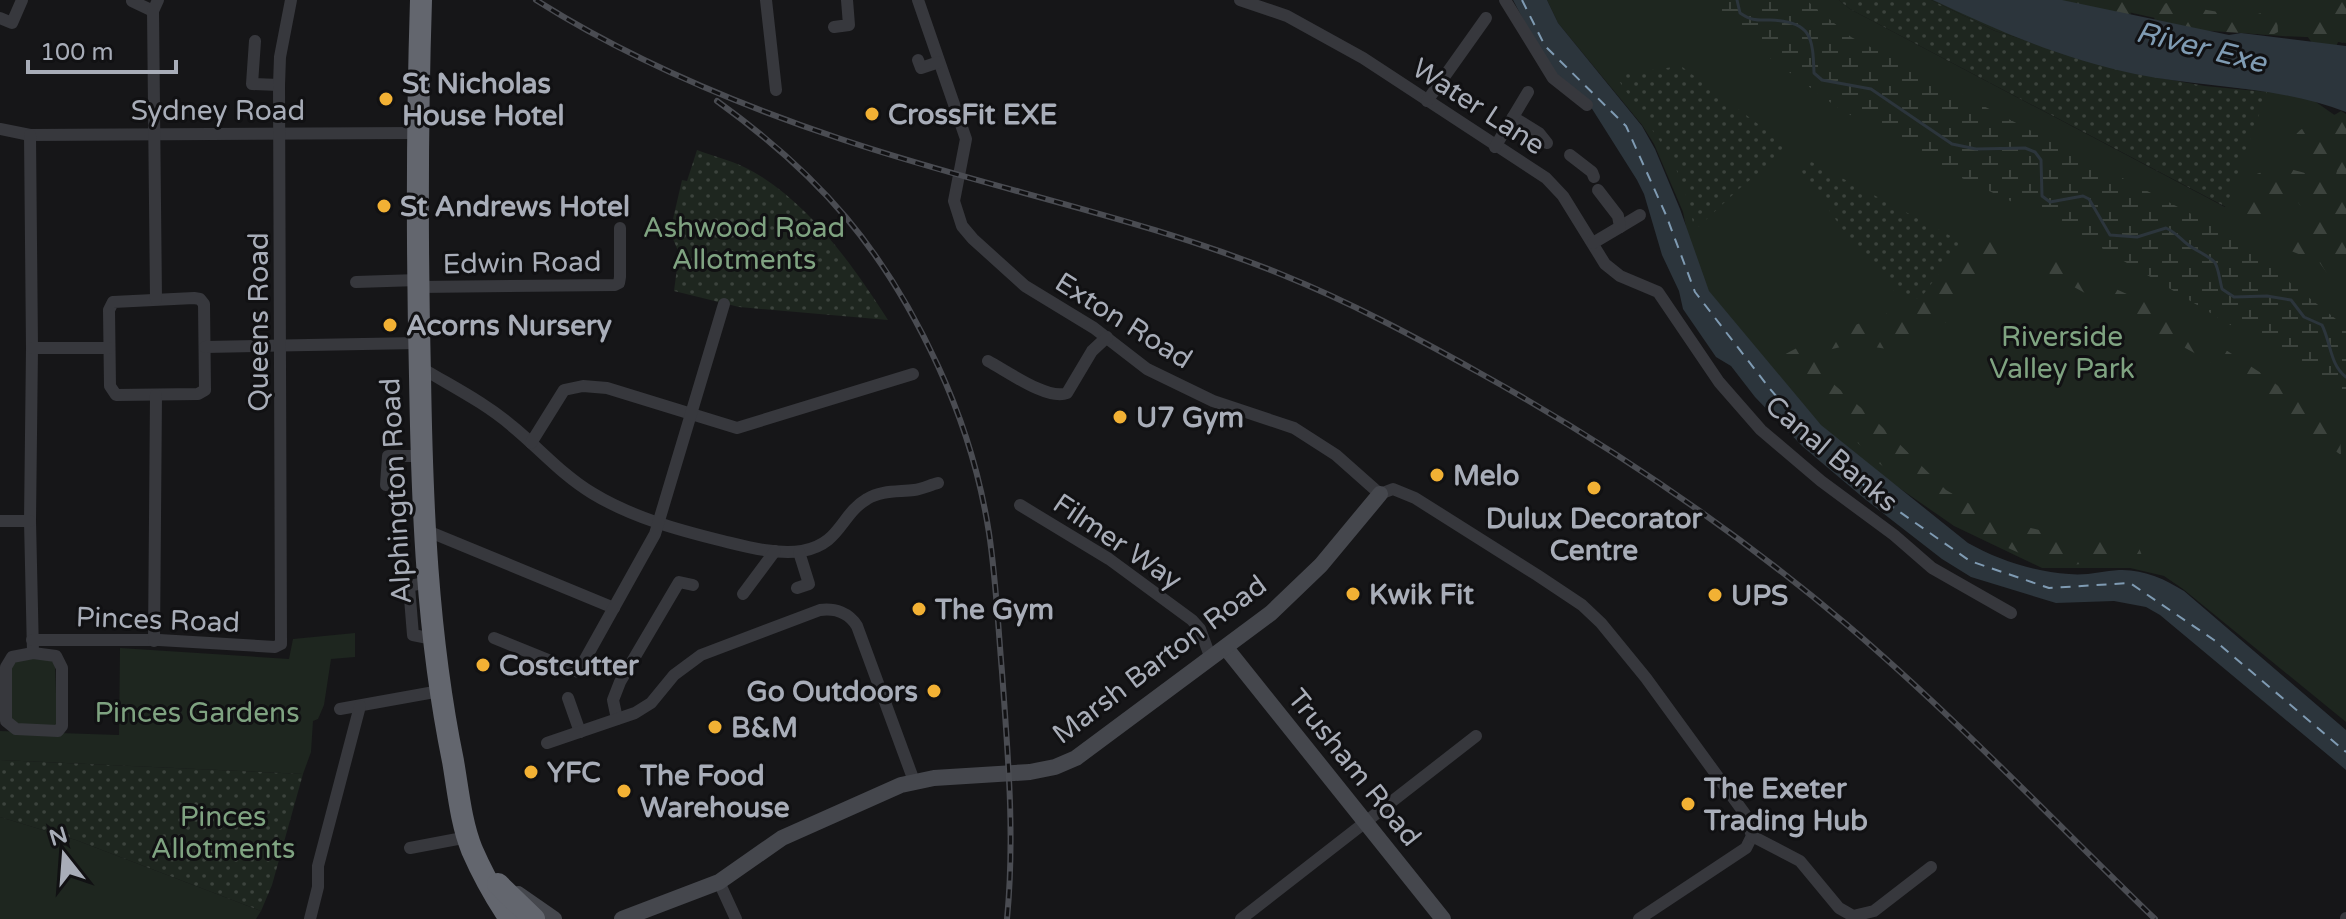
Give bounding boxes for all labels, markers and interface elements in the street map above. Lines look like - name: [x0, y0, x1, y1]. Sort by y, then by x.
- water label: River Exe: [2132, 13, 2272, 82]
- scale bar: [28, 24, 176, 74]
- text: 100 m: [40, 38, 114, 67]
- street label: Water Lane: [1406, 51, 1551, 162]
- place label: St Nicholas House Hotel: [402, 67, 564, 133]
- marker: St Nicholas House Hotel: [377, 90, 395, 108]
- street label: Sydney Road: [131, 94, 305, 128]
- place label: CrossFit EXE: [888, 98, 1057, 132]
- marker: CrossFit EXE: [863, 105, 881, 123]
- place label: St Andrews Hotel: [400, 190, 630, 224]
- marker: St Andrews Hotel: [375, 197, 393, 215]
- park label: Ashwood Road Allotments: [643, 211, 845, 277]
- street label: Queens Road: [242, 232, 276, 412]
- street label: Edwin Road: [442, 245, 602, 281]
- street label: Exton Road: [1049, 265, 1198, 376]
- place label: Acorns Nursery: [406, 309, 612, 343]
- marker: Acorns Nursery: [381, 316, 399, 334]
- park label: Riverside Valley Park: [1989, 320, 2135, 386]
- street label: Alphington Road: [373, 377, 419, 605]
- street label: Canal Banks: [1758, 388, 1905, 519]
- place label: U7 Gym: [1136, 401, 1244, 435]
- marker: U7 Gym: [1111, 408, 1129, 426]
- place label: Melo: [1453, 459, 1520, 493]
- marker: Melo: [1428, 466, 1446, 484]
- marker: Dulux Decorator Centre: [1585, 479, 1603, 497]
- street label: Filmer Way: [1047, 486, 1188, 597]
- place label: Dulux Decorator Centre: [1486, 502, 1704, 568]
- street label: Marsh Barton Road: [1046, 568, 1273, 751]
- place label: Kwik Fit: [1369, 578, 1474, 612]
- place label: UPS: [1731, 579, 1788, 613]
- marker: Kwik Fit: [1344, 585, 1362, 603]
- marker: UPS: [1706, 586, 1724, 604]
- place label: The Gym: [934, 593, 1054, 627]
- street label: Pinces Road: [75, 600, 241, 640]
- marker: The Gym: [910, 600, 928, 618]
- place label: Costcutter: [499, 649, 640, 683]
- marker: Costcutter: [474, 656, 492, 674]
- place label: Go Outdoors: [747, 675, 918, 709]
- marker: Go Outdoors: [925, 682, 943, 700]
- street label: Trusham Road: [1280, 682, 1428, 853]
- park label: Pinces Gardens: [94, 696, 300, 730]
- place label: B&M: [731, 711, 798, 745]
- marker: B&M: [706, 718, 724, 736]
- place label: YFC: [547, 756, 601, 790]
- place label: The Food Warehouse: [639, 759, 790, 825]
- marker: YFC: [522, 763, 540, 781]
- place label: The Exeter Trading Hub: [1703, 772, 1868, 838]
- marker: The Food Warehouse: [615, 782, 633, 800]
- marker: The Exeter Trading Hub: [1679, 795, 1697, 813]
- park label: Pinces Allotments: [151, 800, 295, 866]
- north arrow: [24, 815, 104, 895]
- text: N: [46, 822, 71, 852]

